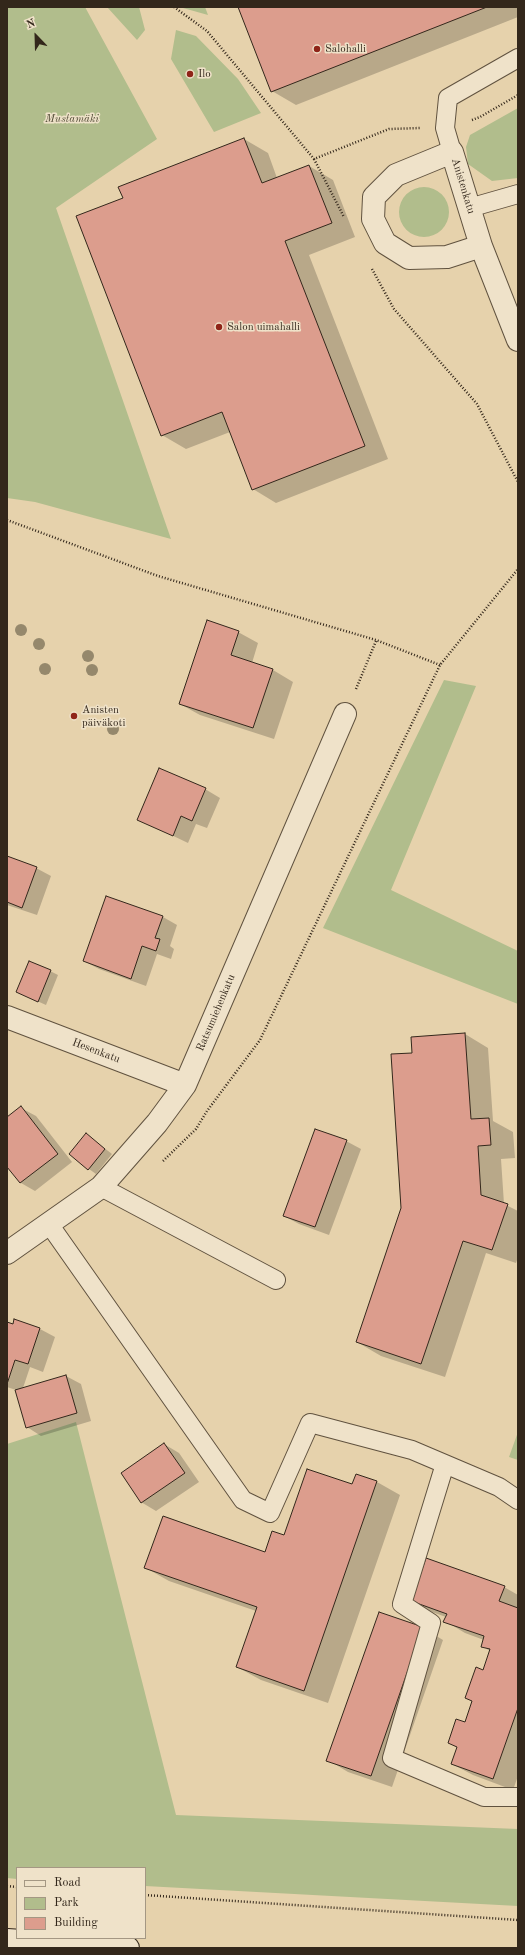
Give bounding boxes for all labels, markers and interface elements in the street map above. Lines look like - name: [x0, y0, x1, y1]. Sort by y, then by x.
- north arrow: [16, 16, 56, 56]
- text: N: [25, 18, 37, 31]
- place label: Salohalli: [325, 42, 366, 56]
- marker: Salohalli: [312, 44, 322, 54]
- place label: Ilo: [198, 67, 211, 81]
- marker: Ilo: [185, 69, 195, 79]
- park label: Mustamäki: [45, 112, 99, 126]
- street label: Anistenkatu: [448, 156, 478, 216]
- place label: Salon uimahalli: [227, 320, 300, 334]
- marker: Salon uimahalli: [214, 322, 224, 332]
- place label: Anisten päiväkoti: [82, 703, 125, 729]
- marker: Anisten päiväkoti: [69, 711, 79, 721]
- street label: Ratsumiehenkatu: [194, 972, 238, 1054]
- street label: Hesenkatu: [70, 1036, 122, 1066]
- legend: [16, 1867, 146, 1939]
- text: Road: [54, 1877, 81, 1889]
- text: Park: [54, 1897, 79, 1909]
- text: Building: [54, 1917, 98, 1929]

